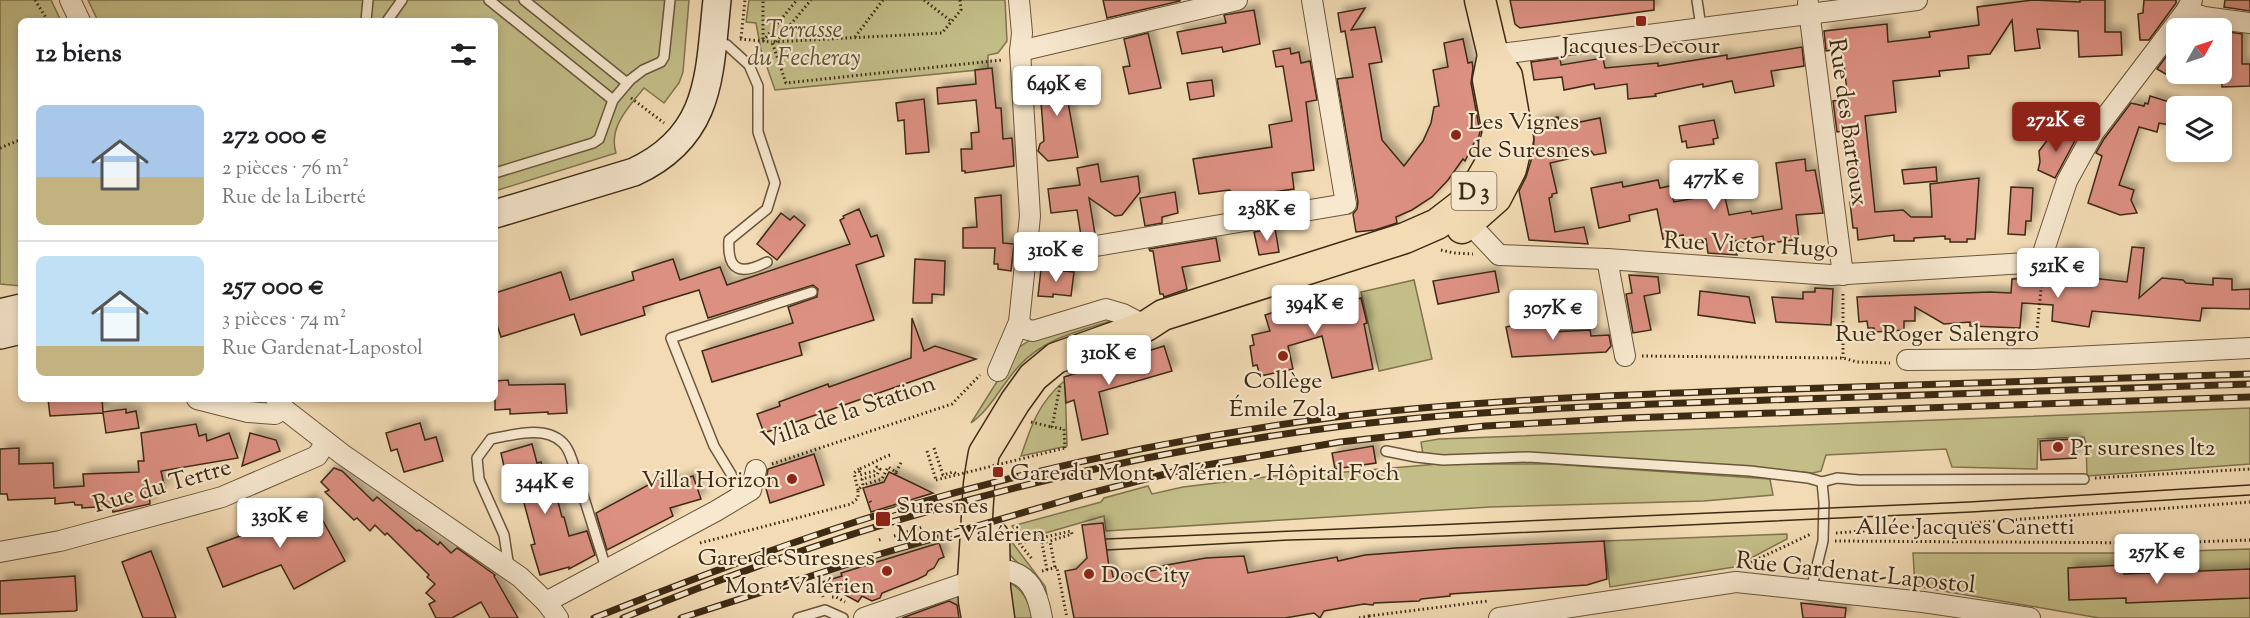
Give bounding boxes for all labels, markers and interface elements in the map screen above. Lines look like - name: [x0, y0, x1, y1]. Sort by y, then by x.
- park label: Terrasse du Fecheray: [748, 14, 861, 76]
- marker: Jacques Decour: [1634, 14, 1648, 28]
- north arrow: [2166, 18, 2232, 84]
- map controls: [2166, 18, 2232, 162]
- place label: Jacques Decour: [1560, 30, 1720, 64]
- text: 12 biens: [36, 36, 122, 73]
- street label: Rue des Bartoux: [1818, 36, 1876, 208]
- icon: filters: [447, 38, 480, 71]
- pin: 649K €: [1008, 66, 1106, 117]
- text: 649K €: [1027, 71, 1087, 100]
- button: layers: [2166, 96, 2232, 162]
- pin: 272K €: [2007, 102, 2105, 153]
- place label: Les Vignes de Suresnes: [1468, 106, 1590, 168]
- text: 272K €: [2026, 107, 2086, 136]
- text: 272 000 €: [222, 118, 327, 155]
- marker: Les Vignes de Suresnes: [1449, 128, 1463, 142]
- icon: home: [84, 129, 156, 201]
- text: 2 pièces · 76 m²: [222, 155, 349, 184]
- pin: 477K €: [1665, 160, 1763, 211]
- text: 477K €: [1683, 165, 1745, 194]
- road number: D 3: [1452, 172, 1496, 210]
- text: Rue de la Liberté: [222, 184, 366, 213]
- pin: 238K €: [1218, 191, 1316, 242]
- text: 238K €: [1238, 196, 1296, 225]
- street label: Rue Victor Hugo: [1663, 224, 1839, 268]
- pin: 310K €: [1007, 232, 1105, 283]
- text: 310K €: [1028, 237, 1084, 266]
- pin: 521K €: [2009, 248, 2107, 299]
- text: 521K €: [2031, 253, 2085, 282]
- text: 257 000 €: [222, 269, 324, 306]
- icon: home: [84, 280, 156, 352]
- pin: 394K €: [1266, 285, 1364, 336]
- text: 394K €: [1286, 290, 1344, 319]
- pin: 307K €: [1504, 290, 1602, 341]
- text: 307K €: [1523, 295, 1583, 324]
- text: 3 pièces · 74 m²: [222, 306, 346, 335]
- street label: Rue Roger Salengro: [1835, 318, 2039, 352]
- text: Rue Gardenat-Lapostol: [222, 335, 423, 364]
- pin: 310K €: [1060, 335, 1158, 386]
- text: 310K €: [1081, 340, 1137, 369]
- marker: Collège Émile Zola: [1276, 349, 1290, 363]
- place label: Collège Émile Zola: [1229, 365, 1337, 427]
- street label: Villa de la Station: [757, 367, 940, 459]
- place label: Pr suresnes lt2: [2070, 432, 2216, 466]
- marker: Pr suresnes lt2: [2051, 440, 2065, 454]
- street label: Rue du Tertre: [89, 451, 236, 523]
- place label: Gare du Mont Valérien - Hôpital Foch: [1010, 457, 1400, 491]
- pin: 344K €: [496, 464, 594, 515]
- place label: Villa Horizon: [641, 464, 780, 498]
- marker: Gare du Mont Valérien - Hôpital Foch: [991, 465, 1005, 479]
- text: 344K €: [515, 469, 575, 498]
- marker: Villa Horizon: [785, 472, 799, 486]
- place label: Suresnes Mont-Valérien: [896, 490, 1046, 552]
- pin: 330K €: [231, 498, 329, 549]
- text: 330K €: [251, 503, 309, 532]
- marker: Suresnes Mont-Valérien: [874, 510, 892, 528]
- street label: Allée Jacques Canetti: [1855, 511, 2075, 545]
- pin: 257K €: [2108, 534, 2206, 585]
- text: 257K €: [2128, 539, 2186, 568]
- place label: Gare de Suresnes Mont-Valérien: [697, 542, 875, 604]
- street label: Rue Gardenat-Lapostol: [1734, 544, 1978, 604]
- place label: DocCity: [1101, 559, 1190, 593]
- marker: Gare de Suresnes Mont-Valérien: [880, 564, 894, 578]
- marker: DocCity: [1082, 567, 1096, 581]

